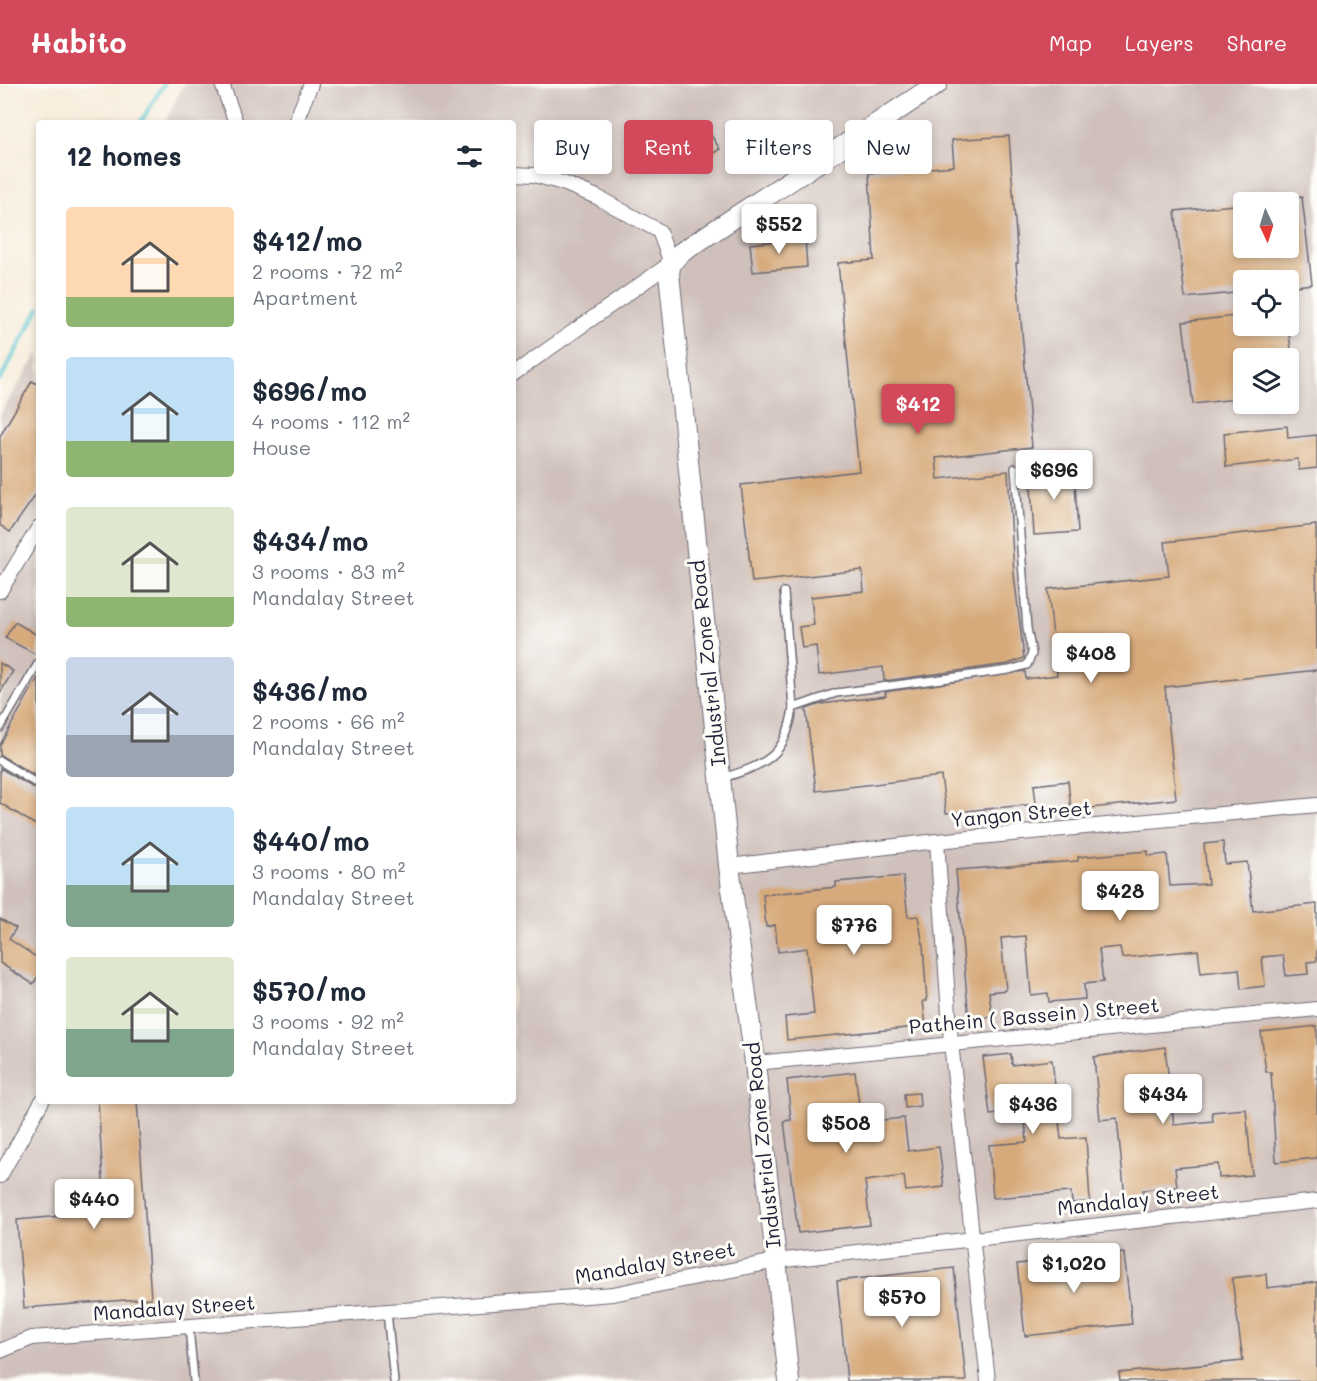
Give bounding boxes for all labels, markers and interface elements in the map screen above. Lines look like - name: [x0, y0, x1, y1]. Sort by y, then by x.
- text: Habito: [30, 24, 126, 60]
- text: Map: [1049, 29, 1092, 56]
- text: Layers: [1125, 29, 1194, 56]
- text: Share: [1227, 29, 1287, 56]
- chip: Buy: [534, 120, 612, 174]
- chip: Rent: [624, 120, 713, 174]
- chip: Filters: [725, 120, 833, 174]
- chip: New: [845, 120, 932, 174]
- text: 12 homes: [66, 139, 182, 173]
- icon: filters: [453, 140, 486, 173]
- north arrow: [1233, 192, 1299, 258]
- map controls: [1233, 192, 1299, 414]
- pin: $552: [743, 204, 815, 255]
- text: $552: [756, 210, 802, 236]
- text: $412/mo: [252, 224, 362, 258]
- icon: home: [114, 231, 186, 303]
- text: 2 rooms · 72 m²: [252, 258, 403, 284]
- button: locate: [1233, 270, 1299, 336]
- text: Apartment: [252, 284, 358, 310]
- button: layers: [1233, 348, 1299, 414]
- text: $696/mo: [252, 374, 367, 408]
- icon: home: [114, 381, 186, 453]
- pin: $412: [882, 384, 954, 435]
- text: $412: [895, 390, 941, 416]
- text: 4 rooms · 112 m²: [252, 408, 410, 434]
- text: House: [252, 434, 311, 460]
- pin: $696: [1018, 450, 1090, 501]
- text: $696: [1030, 456, 1078, 482]
- text: $434/mo: [252, 524, 368, 558]
- icon: home: [114, 531, 186, 603]
- text: 3 rooms · 83 m²: [252, 558, 405, 584]
- street label: Industrial Zone Road: [683, 559, 731, 767]
- text: Mandalay Street: [252, 584, 415, 610]
- pin: $408: [1055, 633, 1127, 684]
- text: $408: [1066, 639, 1116, 665]
- text: $436/mo: [252, 674, 368, 708]
- icon: home: [114, 681, 186, 753]
- text: 2 rooms · 66 m²: [252, 708, 405, 734]
- text: Mandalay Street: [252, 734, 415, 760]
- street label: Yangon Street: [949, 794, 1092, 832]
- text: $440/mo: [252, 824, 369, 858]
- icon: home: [114, 831, 186, 903]
- text: 3 rooms · 80 m²: [252, 858, 405, 884]
- pin: $428: [1084, 871, 1156, 922]
- text: $428: [1096, 877, 1144, 903]
- text: Mandalay Street: [252, 884, 415, 910]
- pin: $776: [818, 905, 890, 956]
- text: $776: [831, 911, 877, 937]
- text: $570/mo: [252, 974, 366, 1008]
- icon: home: [114, 981, 186, 1053]
- street label: Pathein ( Bassein ) Street: [908, 991, 1160, 1039]
- text: 3 rooms · 92 m²: [252, 1008, 404, 1034]
- text: Mandalay Street: [252, 1034, 415, 1060]
- street label: Industrial Zone Road: [738, 1041, 786, 1249]
- pin: $434: [1127, 1074, 1199, 1125]
- text: $434: [1138, 1080, 1188, 1106]
- pin: $436: [997, 1084, 1069, 1135]
- text: $436: [1008, 1090, 1058, 1116]
- pin: $508: [810, 1103, 882, 1154]
- text: $508: [821, 1109, 871, 1135]
- street label: Mandalay Street: [1056, 1178, 1220, 1220]
- pin: $440: [58, 1179, 130, 1230]
- text: $440: [69, 1185, 119, 1211]
- street label: Mandalay Street: [572, 1235, 737, 1289]
- pin: $1,020: [1025, 1243, 1123, 1294]
- text: $1,020: [1042, 1249, 1106, 1275]
- pin: $570: [866, 1277, 938, 1328]
- text: $570: [878, 1283, 926, 1309]
- street label: Mandalay Street: [92, 1288, 256, 1326]

